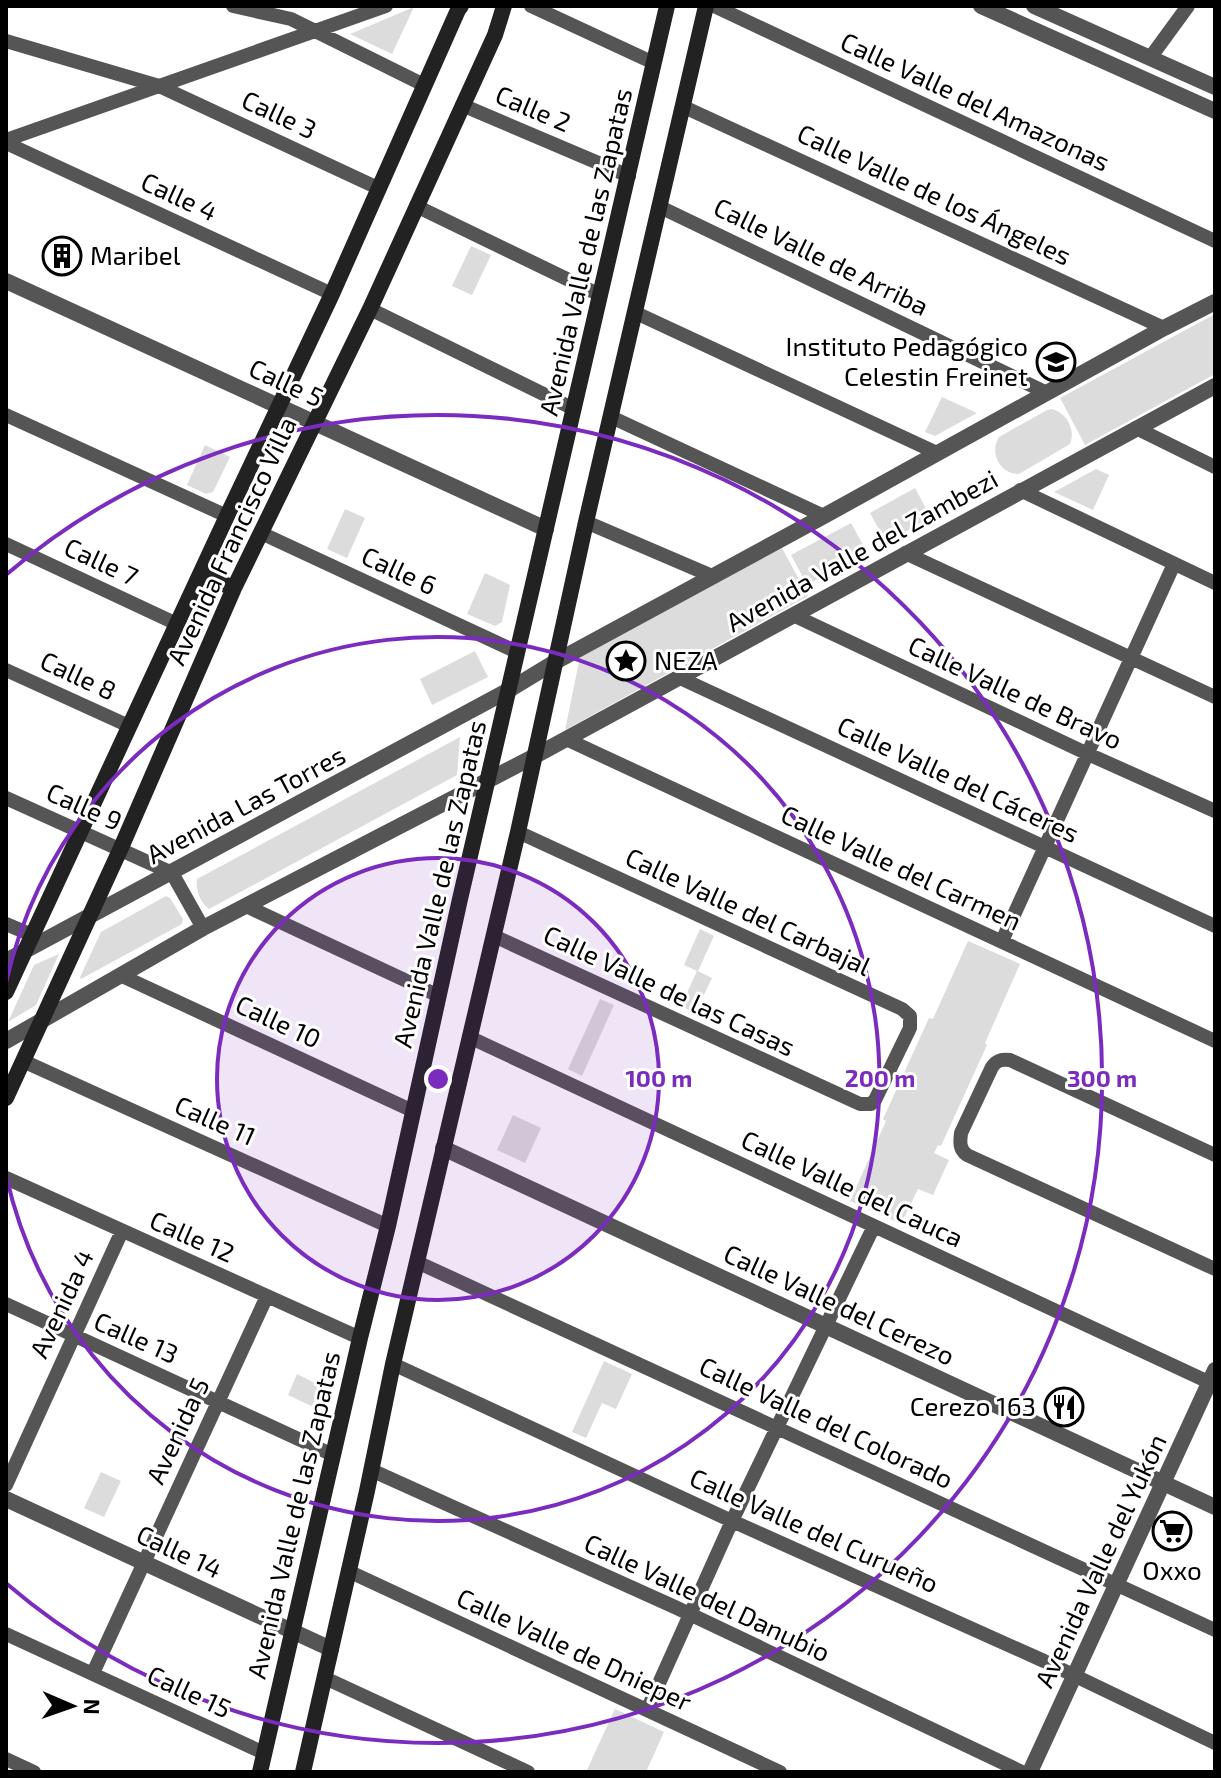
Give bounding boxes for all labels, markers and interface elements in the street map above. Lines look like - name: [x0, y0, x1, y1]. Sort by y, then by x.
- street label: Calle Valle del Amazonas: [836, 25, 1115, 177]
- street label: Calle 2: [491, 78, 576, 137]
- street label: Calle 3: [237, 83, 322, 144]
- street label: Avenida Valle de las Zapatas: [532, 85, 637, 418]
- street label: Calle Valle de los Ángeles: [793, 117, 1076, 271]
- street label: Calle 4: [137, 165, 223, 227]
- street label: Calle Valle de Arriba: [709, 190, 934, 321]
- building icon: Maribel: [41, 235, 83, 277]
- place label: Maribel: [90, 239, 181, 270]
- place label: Instituto Pedagógico Celestin Freinet: [786, 330, 1028, 391]
- school or university icon: Instituto Pedagógico Celestin Freinet: [1035, 341, 1077, 383]
- street label: Calle 5: [245, 351, 329, 412]
- street label: Avenida Francisco Villa: [160, 411, 302, 669]
- street label: Avenida Valle del Zambezi: [720, 462, 1002, 637]
- street label: Calle 7: [60, 530, 143, 591]
- street label: Calle 6: [357, 539, 442, 600]
- street label: Calle Valle de Bravo: [904, 629, 1127, 755]
- place icon: NEZA: [605, 640, 647, 682]
- street label: Calle 8: [36, 644, 121, 706]
- place label: NEZA: [654, 644, 718, 675]
- street label: Calle Valle del Cáceres: [833, 709, 1084, 848]
- street label: Avenida Valle de las Zapatas: [386, 717, 491, 1050]
- street label: Avenida Las Torres: [141, 738, 350, 869]
- street label: Calle 9: [42, 775, 127, 836]
- street label: Calle Valle del Carmen: [777, 797, 1027, 936]
- street label: Calle Valle del Carbajal: [621, 840, 876, 981]
- street label: Calle Valle de las Casas: [539, 918, 800, 1062]
- street label: Calle 10: [231, 988, 326, 1054]
- text: 100 m: [626, 1063, 692, 1092]
- text: 200 m: [845, 1063, 915, 1092]
- text: 300 m: [1067, 1063, 1137, 1092]
- centre of rings: [424, 1065, 452, 1093]
- street label: Calle 11: [170, 1088, 261, 1151]
- street label: Calle Valle del Cauca: [737, 1123, 968, 1253]
- street label: Calle 12: [146, 1203, 240, 1268]
- street label: Calle Valle del Cerezo: [719, 1237, 960, 1371]
- street label: Avenida 4: [22, 1244, 99, 1362]
- street label: Calle 13: [90, 1304, 184, 1369]
- street label: Avenida Valle de las Zapatas: [240, 1348, 345, 1681]
- street label: Calle Valle del Colorado: [695, 1349, 958, 1494]
- street label: Avenida 5: [139, 1372, 215, 1488]
- restaurant icon: Cerezo 163: [1043, 1386, 1085, 1428]
- place label: Cerezo 163: [910, 1390, 1036, 1421]
- street label: Avenida Valle del Yukón: [1027, 1429, 1172, 1692]
- street label: Calle Valle del Curueño: [686, 1461, 944, 1598]
- supermarket icon: Oxxo: [1151, 1510, 1193, 1552]
- street label: Calle 14: [132, 1517, 227, 1584]
- street label: Calle Valle del Danubio: [580, 1526, 835, 1667]
- place label: Oxxo: [1142, 1554, 1202, 1585]
- street label: Calle Valle de Dnieper: [452, 1581, 697, 1717]
- street label: Calle 15: [143, 1658, 236, 1723]
- north arrow: [32, 1666, 112, 1746]
- text: N: [80, 1698, 106, 1715]

